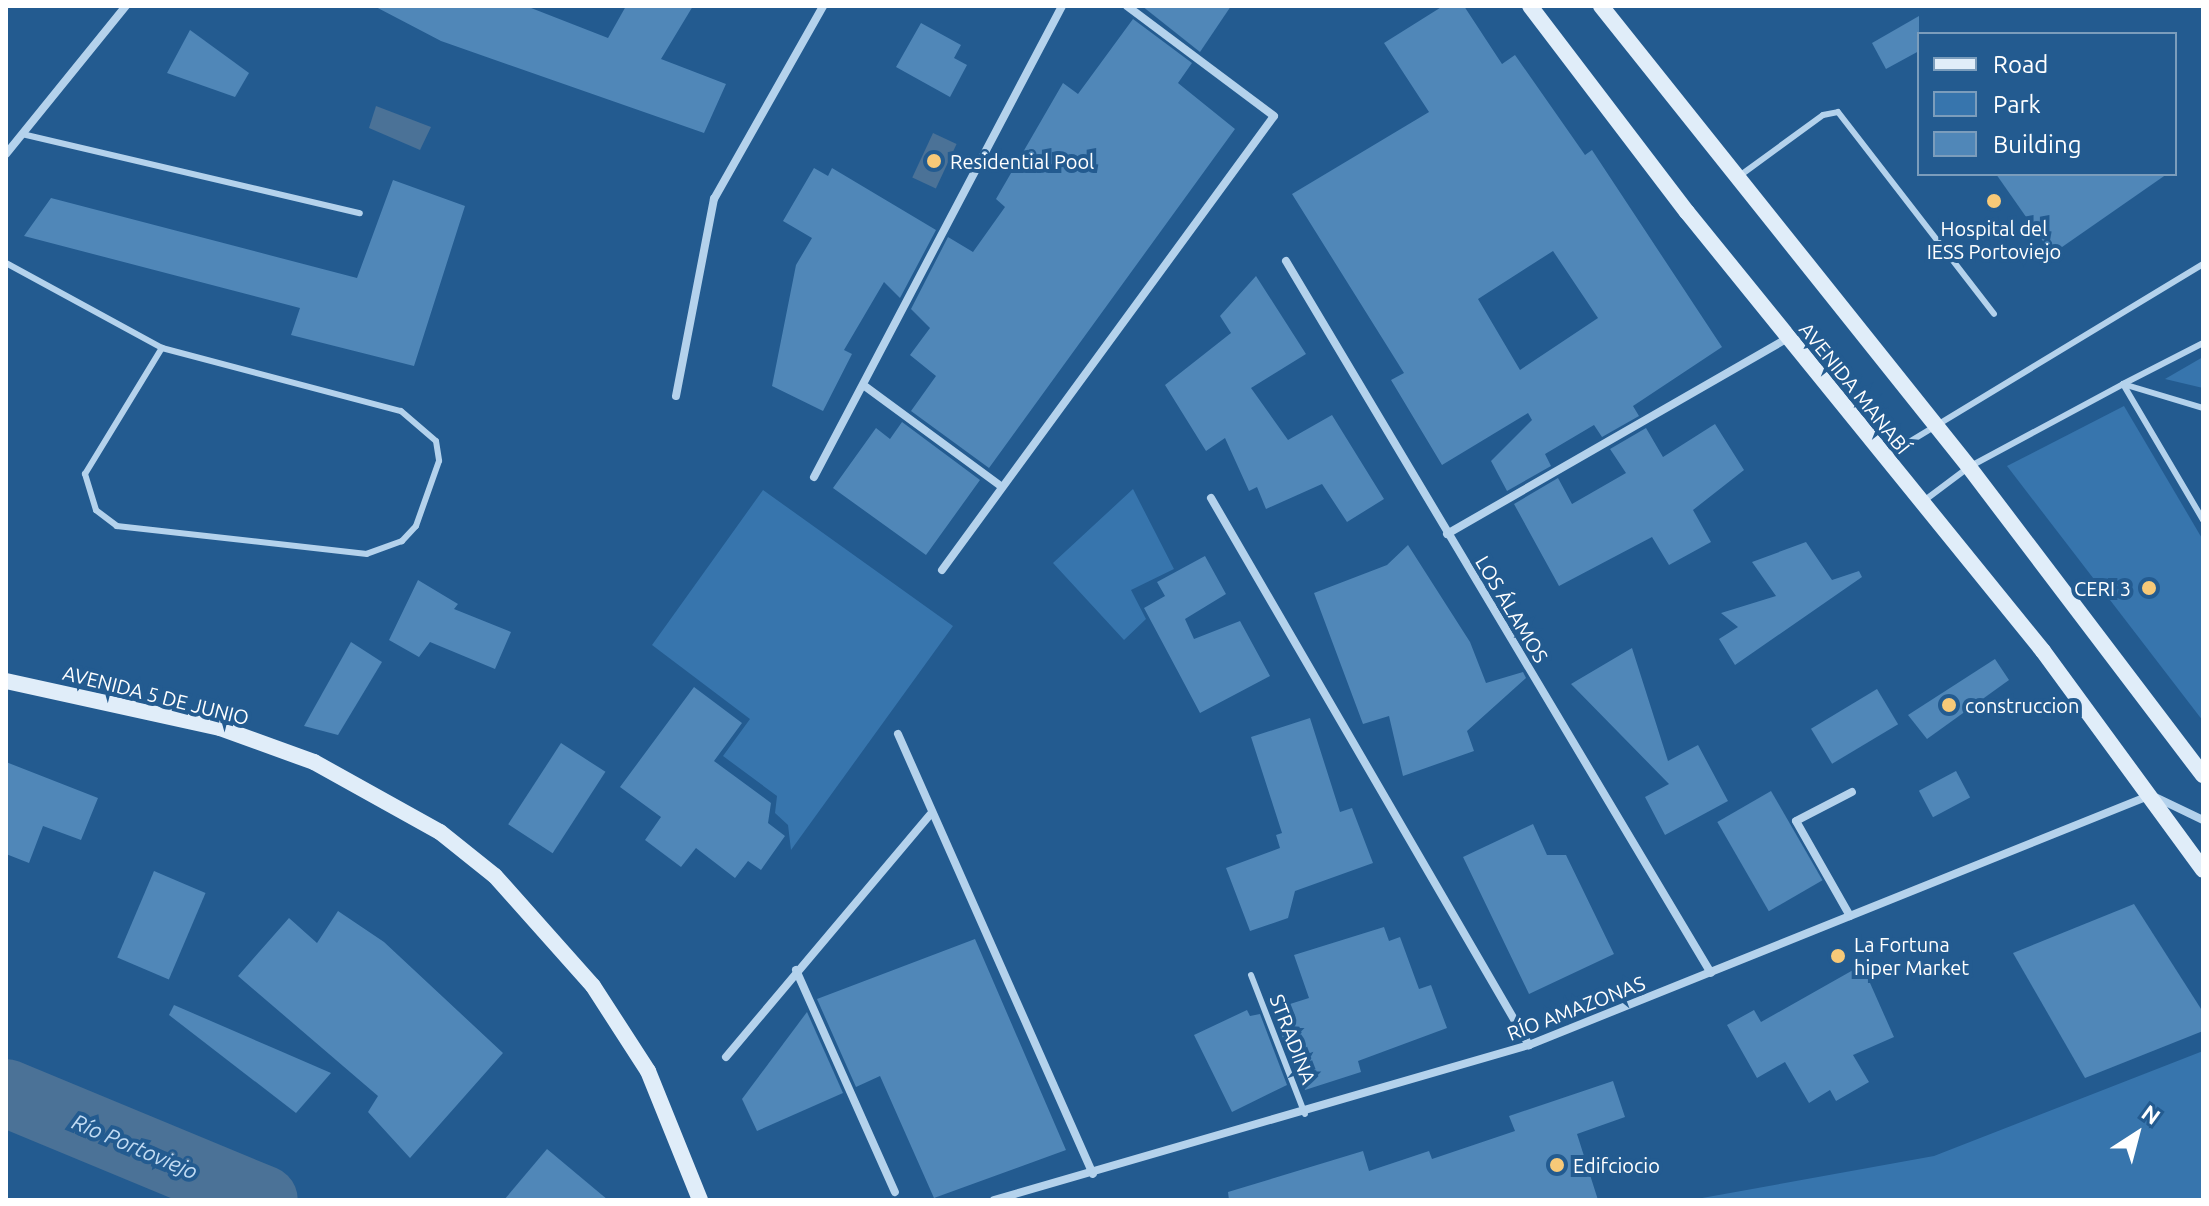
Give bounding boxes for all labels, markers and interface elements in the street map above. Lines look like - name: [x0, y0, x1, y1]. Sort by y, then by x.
- legend: [1917, 32, 2177, 176]
- text: Road: [1993, 51, 2048, 78]
- text: Park: [1993, 91, 2041, 118]
- text: Building: [1993, 131, 2081, 158]
- place label: Residential Pool: [950, 149, 1094, 173]
- marker: Residential Pool: [925, 152, 943, 170]
- marker: Hospital del IESS Portoviejo: [1983, 190, 2005, 212]
- place label: Hospital del IESS Portoviejo: [1927, 216, 2061, 263]
- street label: AVENIDA MANABÍ: [1795, 317, 1915, 459]
- street label: LOS ÁLAMOS: [1471, 551, 1553, 667]
- place label: CERI 3: [2074, 576, 2131, 600]
- marker: CERI 3: [2138, 577, 2160, 599]
- street label: AVENIDA 5 DE JUNIO: [60, 660, 252, 730]
- place label: construccion: [1965, 693, 2079, 717]
- marker: construccion: [1940, 696, 1958, 714]
- place label: La Fortuna hiper Market: [1854, 932, 1969, 979]
- marker: La Fortuna hiper Market: [1829, 947, 1847, 965]
- street label: RÍO AMAZONAS: [1504, 971, 1648, 1045]
- street label: STRADINA: [1265, 991, 1321, 1087]
- north arrow: [2097, 1094, 2177, 1174]
- text: N: [2137, 1099, 2165, 1129]
- water label: Río Portoviejo: [68, 1108, 202, 1184]
- place label: Edifciocio: [1573, 1153, 1660, 1177]
- marker: Edifciocio: [1548, 1156, 1566, 1174]

